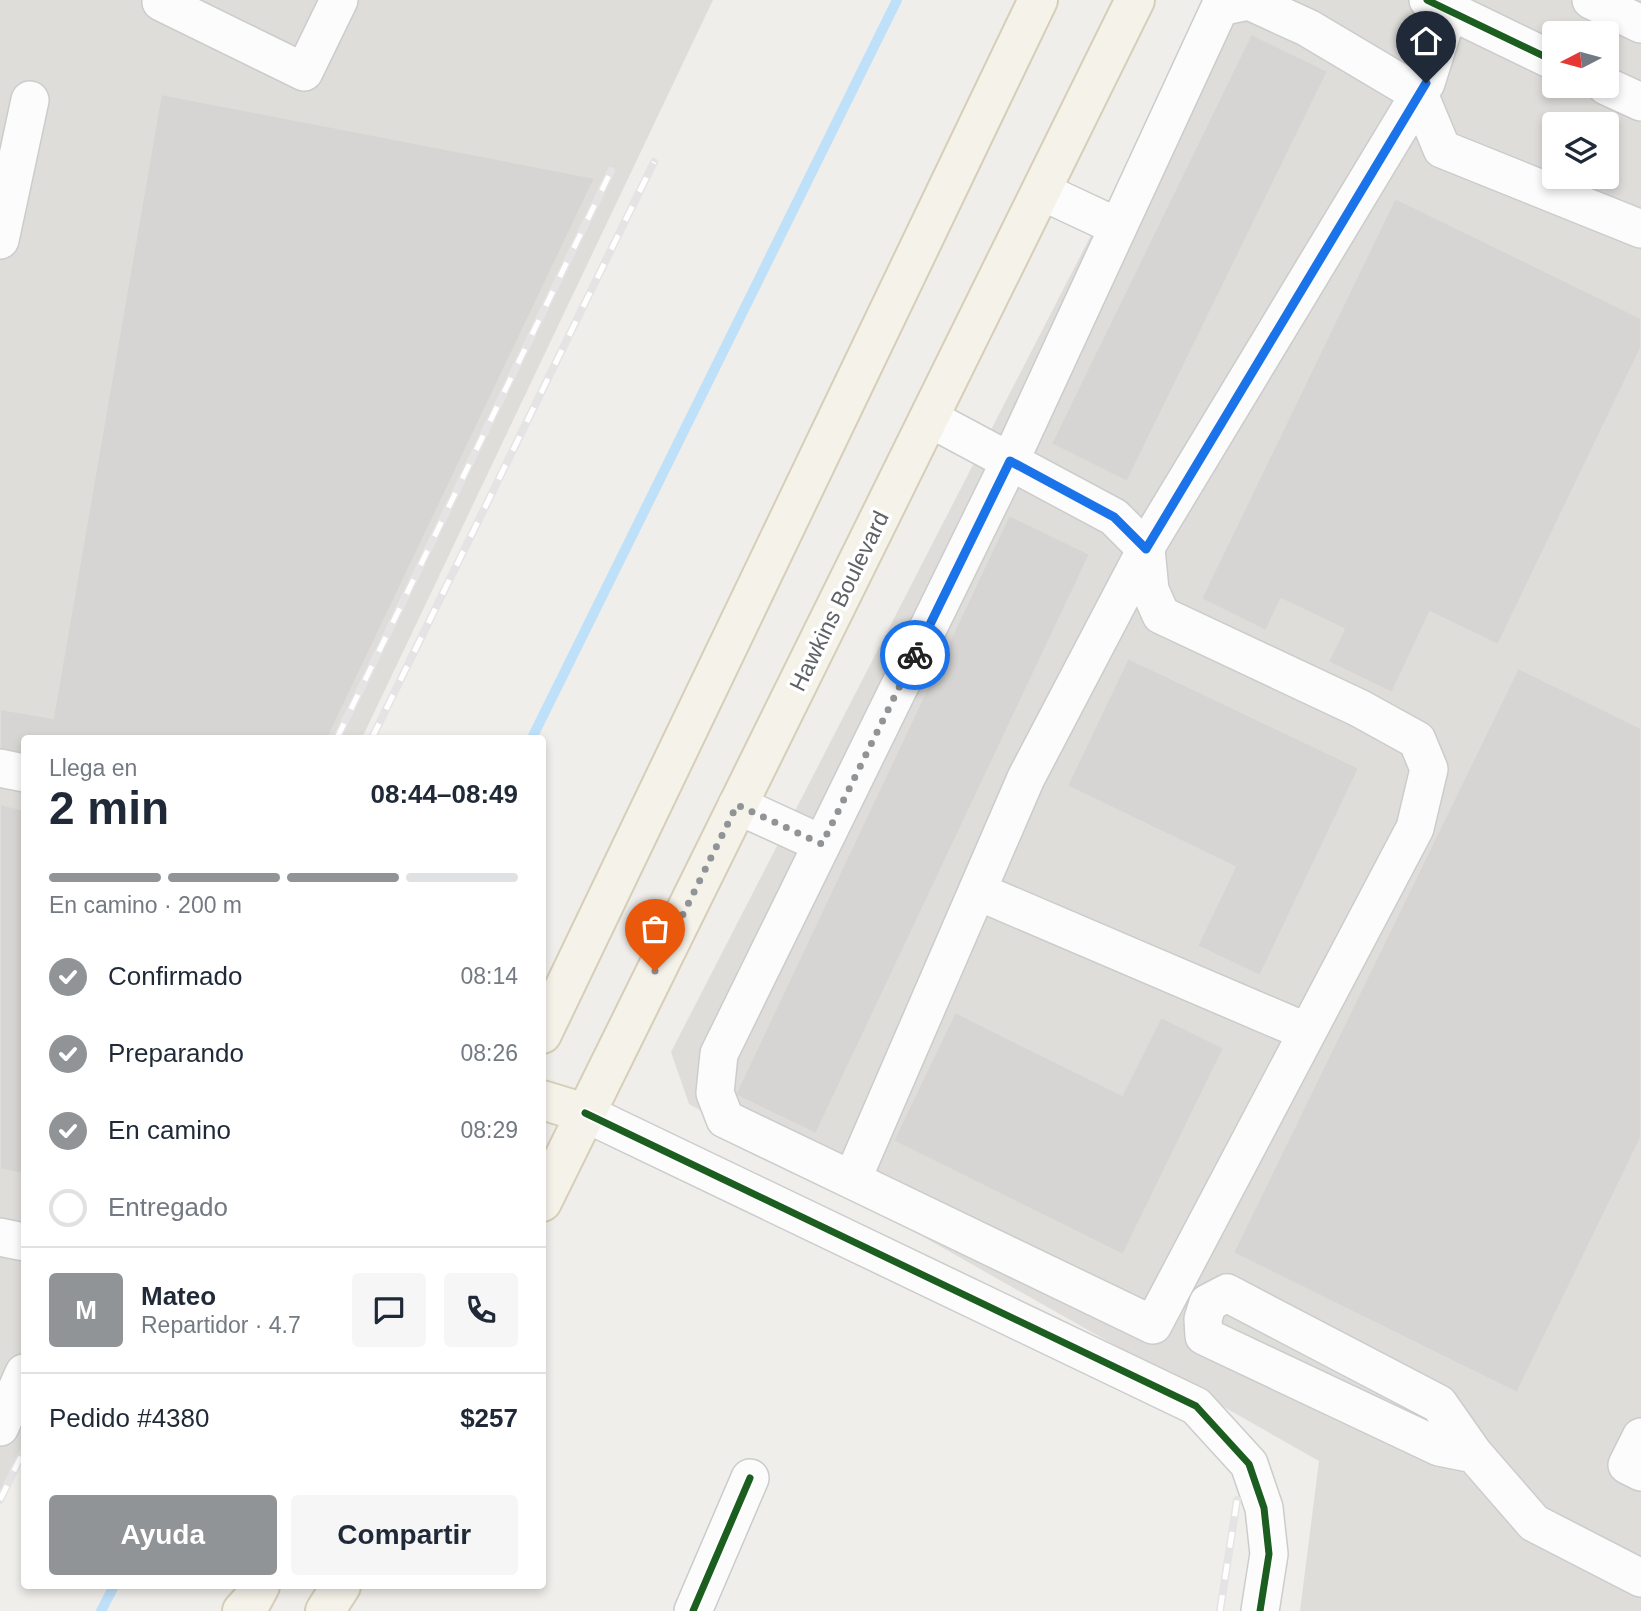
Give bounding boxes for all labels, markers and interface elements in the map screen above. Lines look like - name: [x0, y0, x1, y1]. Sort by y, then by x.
- pin: [1396, 11, 1456, 83]
- north arrow: [1542, 21, 1619, 98]
- map controls: [1542, 21, 1619, 189]
- icon: home: [1407, 22, 1445, 60]
- button: layers: [1542, 112, 1619, 189]
- street label: Hawkins Boulevard: [784, 507, 894, 695]
- courier: [880, 620, 950, 690]
- icon: bike: [896, 636, 934, 674]
- text: Llega en: [49, 755, 137, 781]
- text: 08:44–08:49: [371, 779, 518, 809]
- text: 2 min: [49, 782, 169, 834]
- text: En camino · 200 m: [49, 892, 242, 918]
- pin: [625, 899, 685, 971]
- icon: bag: [636, 910, 674, 948]
- icon: check: [49, 958, 87, 996]
- text: Confirmado: [108, 961, 242, 991]
- text: 08:14: [460, 963, 518, 989]
- icon: check: [49, 1035, 87, 1073]
- text: Preparando: [108, 1038, 244, 1068]
- text: 08:26: [460, 1040, 518, 1066]
- icon: check: [49, 1112, 87, 1150]
- text: En camino: [108, 1115, 231, 1145]
- text: 08:29: [460, 1117, 518, 1143]
- text: Entregado: [108, 1192, 228, 1222]
- button: chat: [352, 1273, 426, 1347]
- button: phone: [444, 1273, 518, 1347]
- text: Mateo: [141, 1281, 216, 1311]
- text: M: [75, 1295, 97, 1325]
- text: Repartidor · 4.7: [141, 1312, 301, 1338]
- text: Pedido #4380: [49, 1403, 209, 1433]
- text: $257: [460, 1403, 518, 1433]
- button: Ayuda: [49, 1495, 277, 1575]
- button: Compartir: [291, 1495, 518, 1575]

